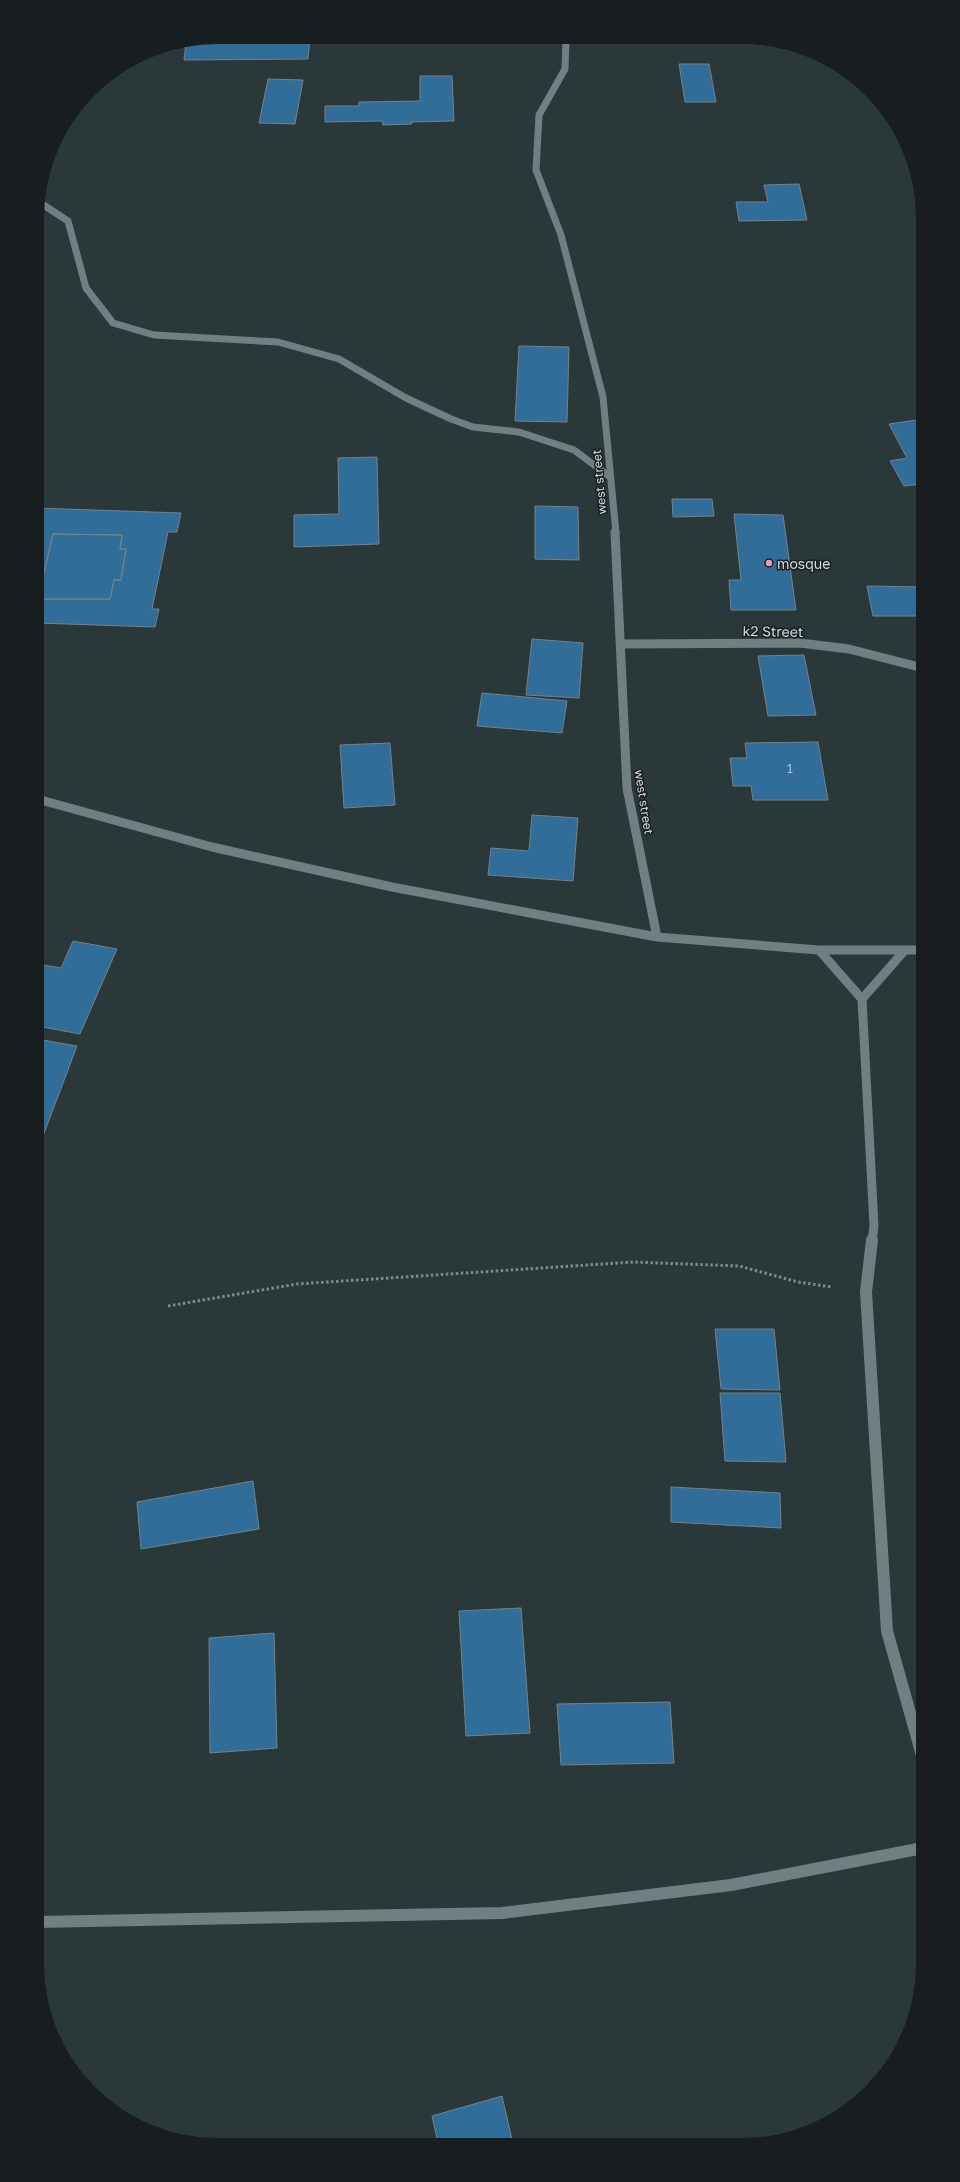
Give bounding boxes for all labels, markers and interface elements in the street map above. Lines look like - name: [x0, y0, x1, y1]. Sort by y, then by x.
- street label: west street: [589, 449, 609, 515]
- place label: mosque: [777, 555, 830, 572]
- marker: mosque: [764, 558, 774, 568]
- street label: k2 Street: [742, 622, 804, 640]
- house number: 1: [787, 761, 793, 776]
- street label: west street: [631, 769, 657, 836]

